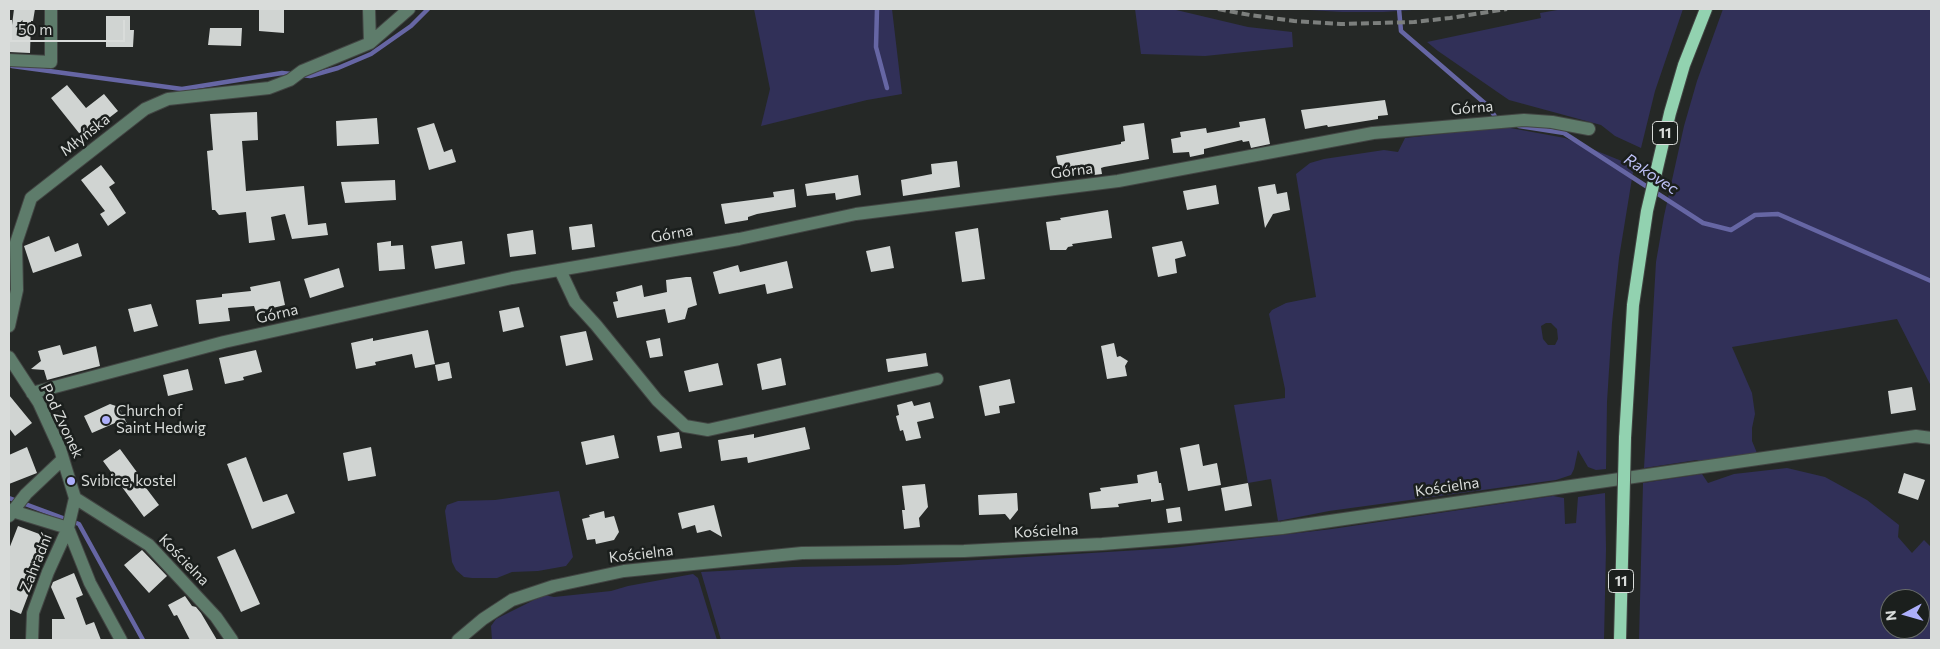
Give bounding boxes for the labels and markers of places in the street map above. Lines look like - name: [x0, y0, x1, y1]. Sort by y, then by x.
- place label: Church of Saint Hedwig: [116, 402, 206, 437]
- marker: Church of Saint Hedwig: [100, 414, 112, 426]
- place label: Svibice, kostel: [81, 472, 176, 490]
- marker: Svibice, kostel: [65, 475, 77, 487]

